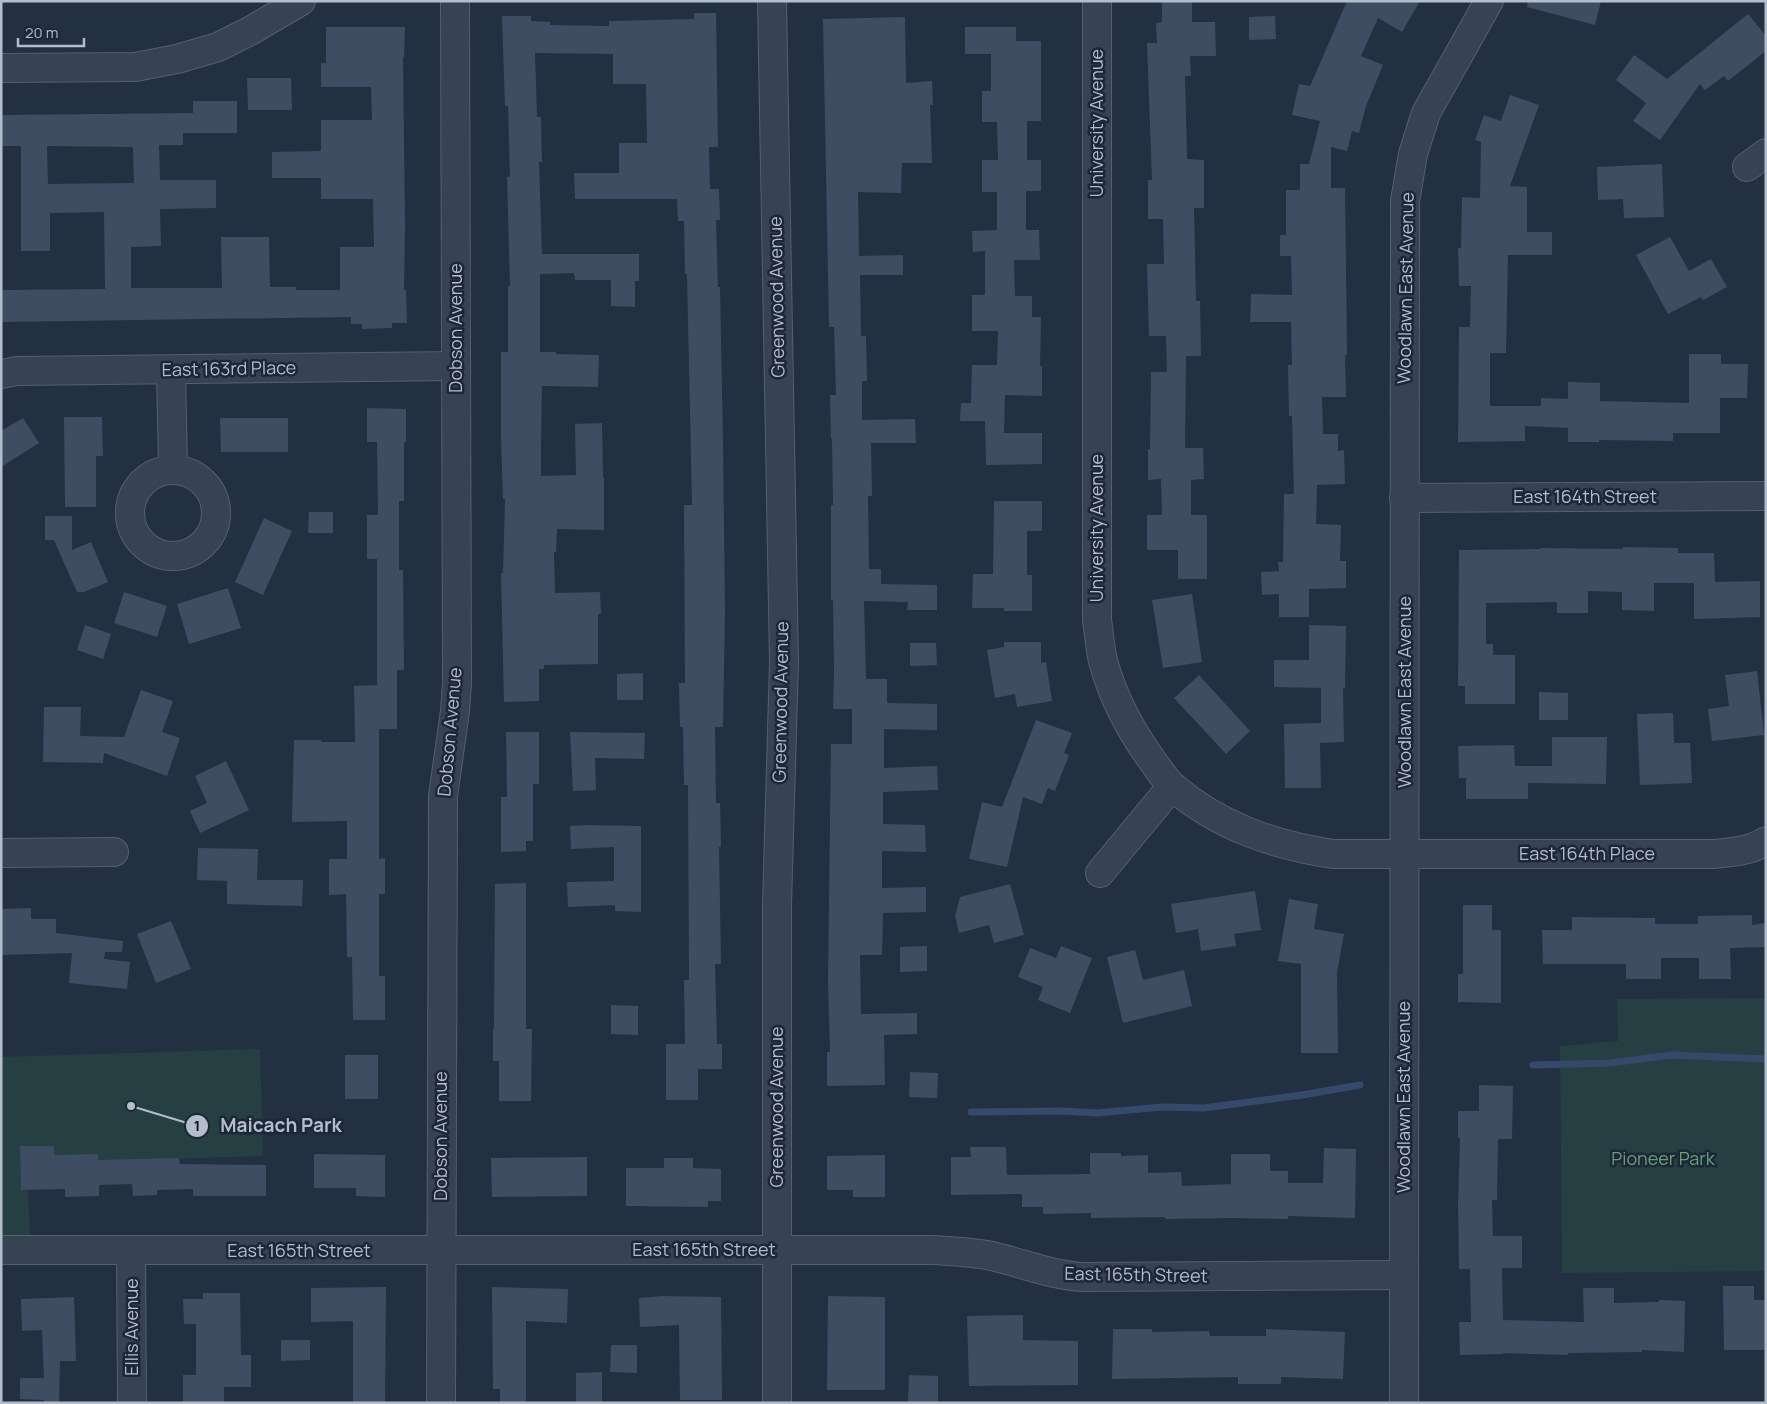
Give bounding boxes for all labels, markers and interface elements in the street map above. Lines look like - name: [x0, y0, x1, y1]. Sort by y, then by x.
- scale bar: [18, 15, 84, 47]
- text: 20 m: [25, 22, 58, 43]
- street label: University Avenue: [1084, 49, 1108, 197]
- street label: Woodlawn East Avenue: [1391, 192, 1419, 384]
- street label: Greenwood Avenue: [763, 216, 789, 378]
- street label: Dobson Avenue: [443, 263, 467, 393]
- street label: East 163rd Place: [162, 355, 296, 381]
- street label: University Avenue: [1084, 454, 1108, 602]
- street label: East 164th Street: [1513, 484, 1657, 508]
- street label: Woodlawn East Avenue: [1392, 596, 1416, 788]
- street label: Greenwood Avenue: [767, 621, 793, 783]
- street label: Dobson Avenue: [431, 666, 467, 797]
- street label: East 164th Place: [1519, 841, 1655, 865]
- street label: Woodlawn East Avenue: [1391, 1001, 1415, 1193]
- street label: Greenwood Avenue: [764, 1026, 788, 1188]
- street label: Dobson Avenue: [428, 1071, 452, 1201]
- callout: Maicach Park: [185, 1109, 351, 1143]
- text: Maicach Park: [220, 1112, 343, 1138]
- text: 1: [194, 1115, 200, 1136]
- park label: Pioneer Park: [1611, 1146, 1716, 1170]
- street label: East 165th Street: [632, 1237, 776, 1261]
- street label: East 165th Street: [227, 1238, 371, 1262]
- street label: East 165th Street: [1064, 1261, 1208, 1287]
- street label: Ellis Avenue: [119, 1278, 143, 1376]

